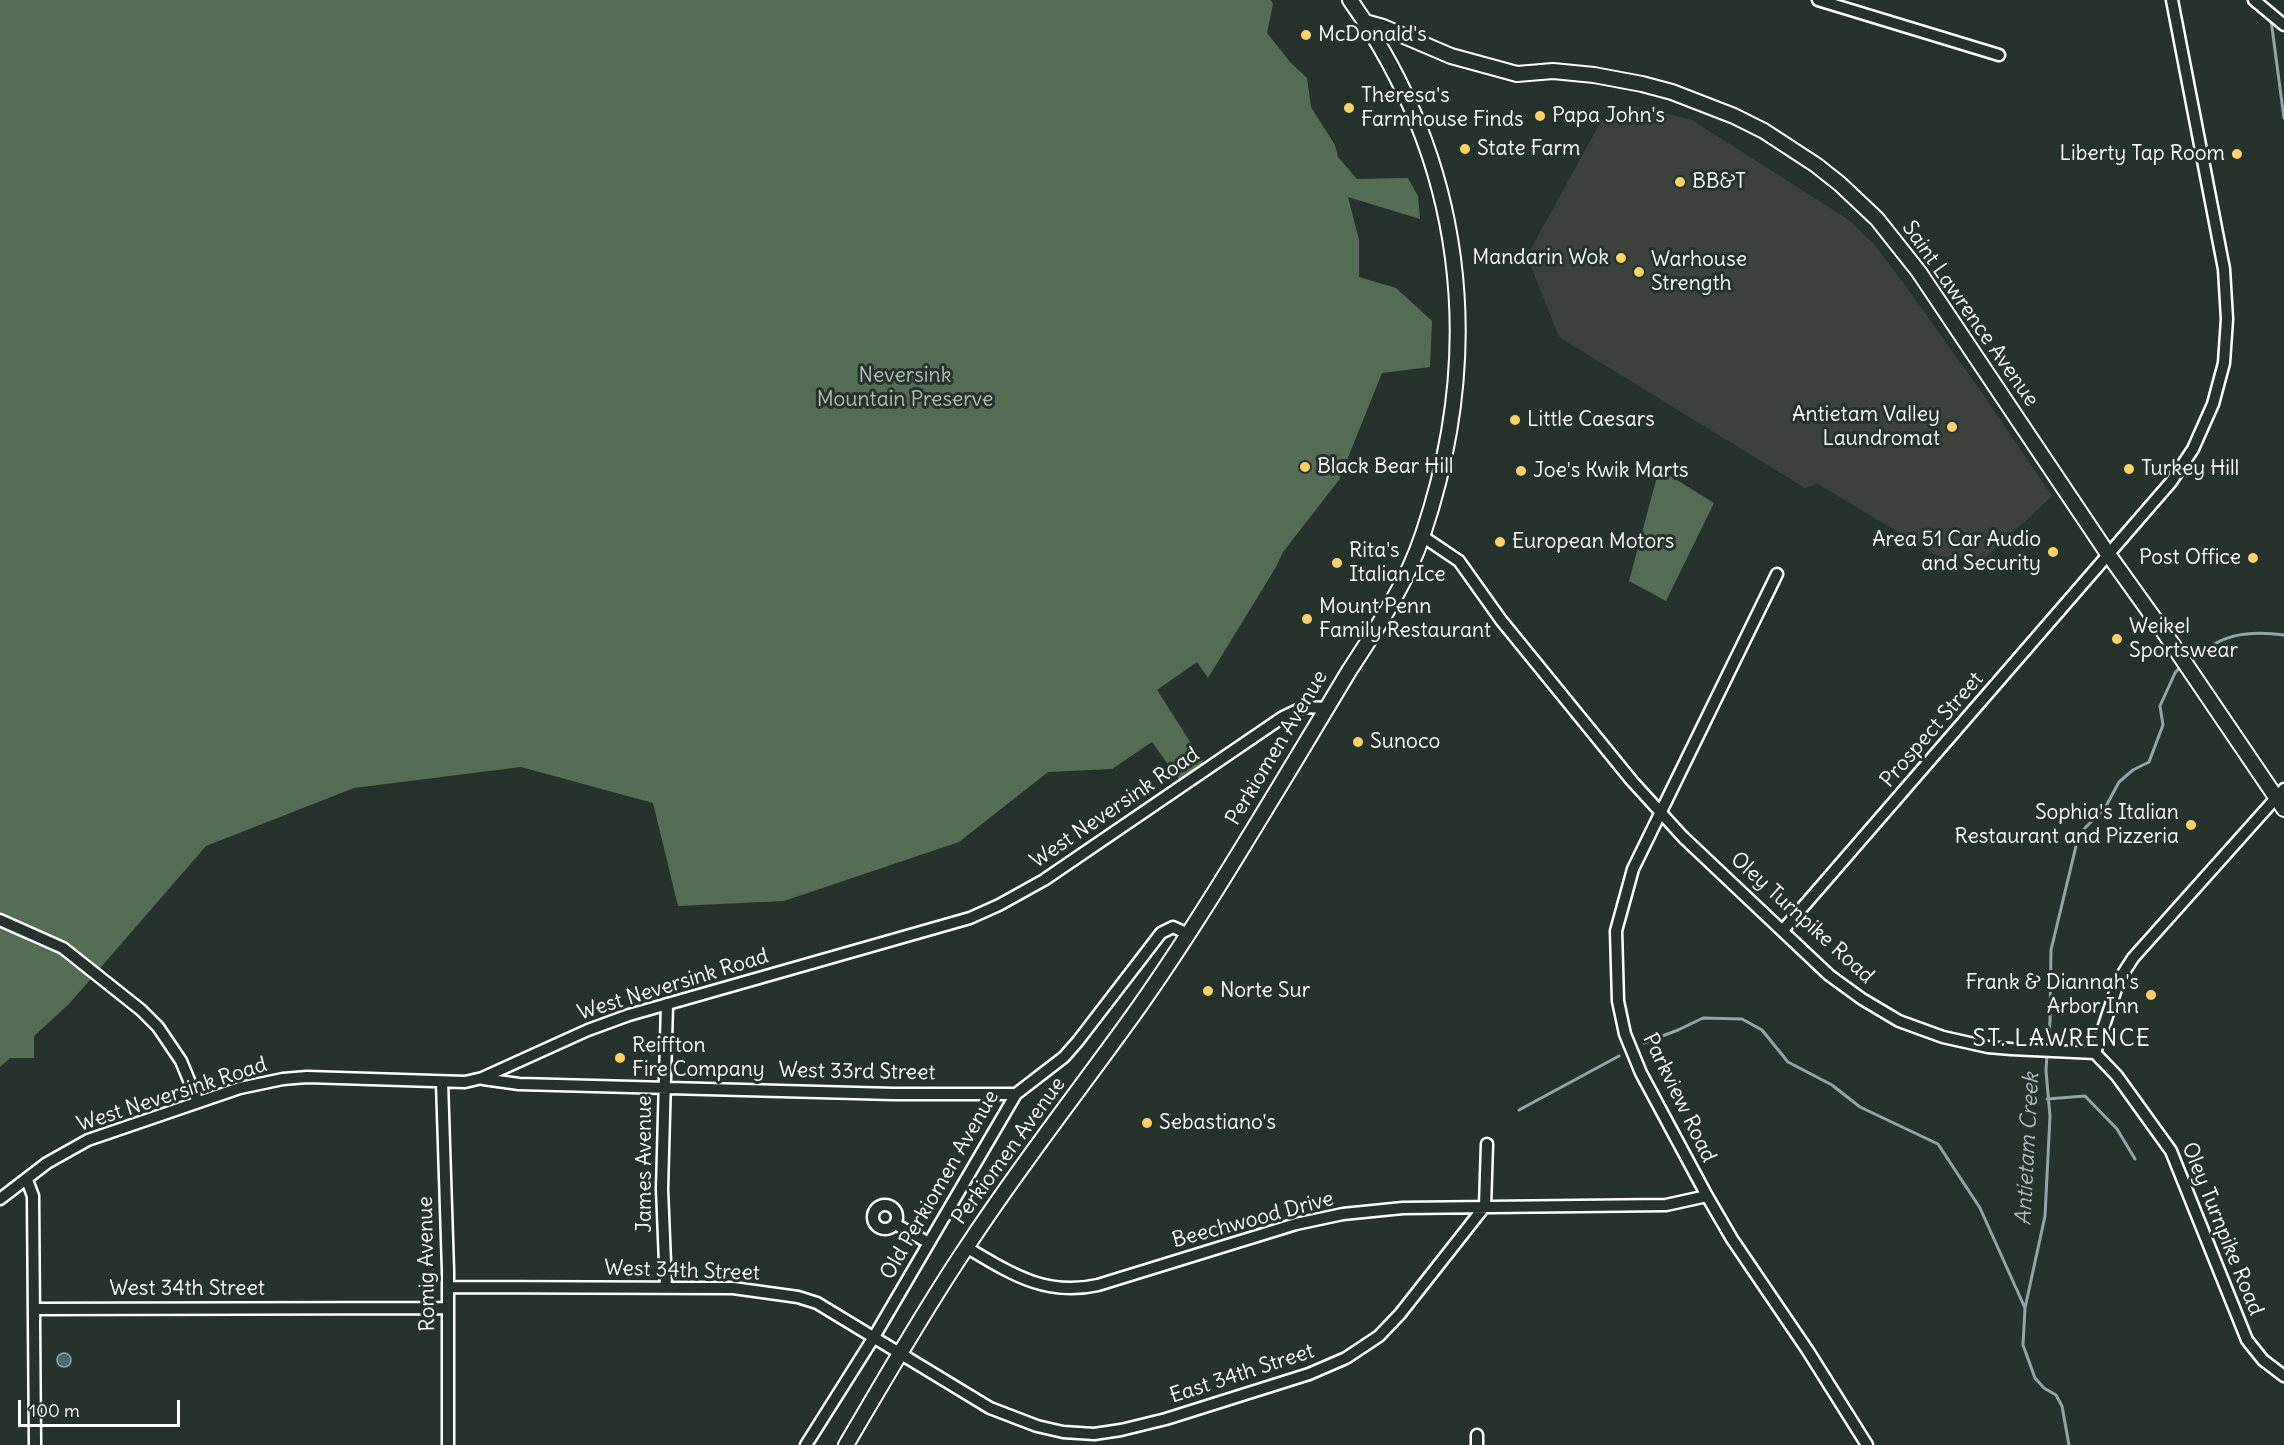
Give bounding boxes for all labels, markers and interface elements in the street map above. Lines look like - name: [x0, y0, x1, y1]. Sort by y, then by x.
- place label: McDonald's: [1318, 22, 1427, 48]
- marker: McDonald's: [1299, 28, 1313, 42]
- place label: Theresa's Farmhouse Finds: [1361, 83, 1524, 133]
- marker: Theresa's Farmhouse Finds: [1342, 101, 1356, 115]
- place label: Papa John's: [1552, 103, 1665, 129]
- marker: Papa John's: [1533, 109, 1547, 123]
- place label: State Farm: [1477, 136, 1580, 162]
- place label: Liberty Tap Room: [2060, 141, 2225, 167]
- marker: State Farm: [1458, 142, 1472, 156]
- marker: Liberty Tap Room: [2230, 147, 2244, 161]
- place label: BB&T: [1692, 169, 1746, 195]
- marker: BB&T: [1673, 175, 1687, 189]
- street label: Saint Lawrence Avenue: [1896, 216, 2044, 412]
- place label: Mandarin Wok: [1472, 245, 1609, 271]
- place label: Warhouse Strength: [1651, 247, 1747, 297]
- marker: Mandarin Wok: [1614, 251, 1628, 265]
- marker: Warhouse Strength: [1632, 265, 1646, 279]
- park label: Neversink Mountain Preserve: [817, 363, 993, 413]
- place label: Antietam Valley Laundromat: [1792, 402, 1940, 452]
- place label: Little Caesars: [1527, 407, 1655, 433]
- marker: Little Caesars: [1508, 413, 1522, 427]
- marker: Antietam Valley Laundromat: [1945, 420, 1959, 434]
- place label: Black Bear Hill: [1317, 454, 1454, 480]
- place label: Turkey Hill: [2141, 456, 2239, 482]
- place label: Joe's Kwik Marts: [1533, 458, 1689, 484]
- marker: Black Bear Hill: [1298, 460, 1312, 474]
- marker: Turkey Hill: [2122, 462, 2136, 476]
- marker: Joe's Kwik Marts: [1514, 464, 1528, 478]
- place label: Area 51 Car Audio and Security: [1872, 527, 2041, 577]
- place label: European Motors: [1512, 529, 1674, 555]
- marker: European Motors: [1493, 535, 1507, 549]
- place label: Rita's Italian Ice: [1349, 538, 1446, 588]
- marker: Area 51 Car Audio and Security: [2046, 545, 2060, 559]
- place label: Post Office: [2139, 545, 2241, 571]
- marker: Post Office: [2246, 551, 2260, 565]
- marker: Rita's Italian Ice: [1330, 556, 1344, 570]
- place label: Mount Penn Family Restaurant: [1319, 594, 1491, 644]
- marker: Mount Penn Family Restaurant: [1300, 612, 1314, 626]
- place label: Weikel Sportswear: [2129, 614, 2238, 664]
- marker: Weikel Sportswear: [2110, 632, 2124, 646]
- street label: Perkiomen Avenue: [1221, 666, 1333, 830]
- street label: Prospect Street: [1875, 667, 1989, 793]
- place label: Sunoco: [1370, 729, 1440, 755]
- marker: Sunoco: [1351, 735, 1365, 749]
- street label: West Neversink Road: [1026, 742, 1204, 874]
- place label: Sophia's Italian Restaurant and Pizzeria: [1955, 800, 2179, 850]
- marker: Sophia's Italian Restaurant and Pizzeria: [2184, 818, 2198, 832]
- street label: Oley Turnpike Road: [1725, 847, 1879, 989]
- street label: West Neversink Road: [574, 944, 772, 1026]
- place label: Frank & Diannah's Arbor Inn: [1965, 970, 2139, 1020]
- place label: Norte Sur: [1220, 978, 1310, 1004]
- marker: Norte Sur: [1201, 984, 1215, 998]
- marker: Frank & Diannah's Arbor Inn: [2144, 988, 2158, 1002]
- district label: ST. LAWRENCE: [1973, 1025, 2151, 1053]
- street label: Parkview Road: [1637, 1029, 1721, 1167]
- place label: Reiffton Fire Company: [632, 1033, 765, 1083]
- marker: Reiffton Fire Company: [613, 1051, 627, 1065]
- street label: West Neversink Road: [74, 1052, 270, 1138]
- street label: West 33rd Street: [778, 1058, 936, 1086]
- street label: Perkiomen Avenue: [947, 1072, 1071, 1230]
- water label: Antietam Creek: [2011, 1072, 2045, 1226]
- street label: Old Perkiomen Avenue: [875, 1086, 1005, 1284]
- street label: James Avenue: [632, 1095, 658, 1233]
- place label: Sebastiano's: [1159, 1110, 1276, 1136]
- marker: Sebastiano's: [1140, 1116, 1154, 1130]
- street label: Oley Turnpike Road: [2176, 1139, 2268, 1319]
- street label: Beechwood Drive: [1169, 1186, 1337, 1254]
- street label: Romig Avenue: [413, 1196, 441, 1332]
- street label: West 34th Street: [604, 1256, 760, 1286]
- street label: West 34th Street: [109, 1276, 265, 1302]
- street label: East 34th Street: [1167, 1339, 1317, 1409]
- scale bar: [21, 1388, 183, 1426]
- text: 100 m: [29, 1399, 80, 1422]

